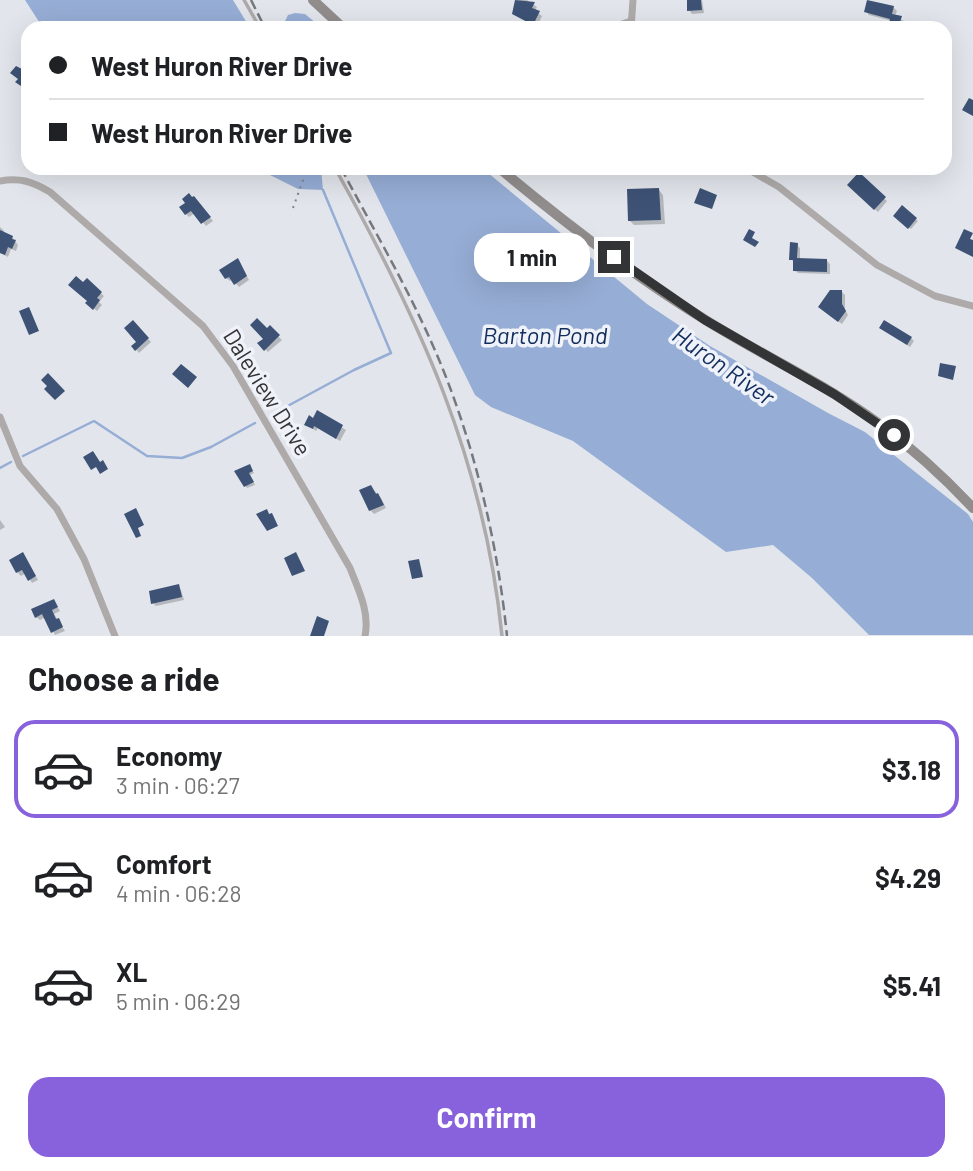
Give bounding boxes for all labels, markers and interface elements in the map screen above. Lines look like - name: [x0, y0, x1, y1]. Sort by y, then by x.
- text: West Huron River Drive: [91, 50, 352, 81]
- text: West Huron River Drive: [91, 117, 352, 148]
- callout: 1 min: [474, 232, 590, 282]
- route end: [598, 241, 630, 273]
- text: 1 min: [507, 243, 557, 271]
- water label: Huron River: [667, 319, 782, 412]
- water label: Barton Pond: [483, 320, 608, 349]
- street label: Daleview Drive: [218, 323, 318, 461]
- route start: [878, 419, 910, 451]
- text: Choose a ride: [28, 659, 220, 697]
- icon: car: [32, 738, 95, 801]
- text: Economy: [116, 740, 222, 771]
- text: $3.18: [882, 754, 941, 785]
- text: 3 min · 06:27: [116, 771, 240, 799]
- icon: car: [32, 846, 95, 909]
- text: Comfort: [116, 848, 212, 879]
- text: $4.29: [875, 862, 941, 893]
- text: 4 min · 06:28: [116, 879, 242, 907]
- icon: car: [32, 954, 95, 1017]
- text: XL: [116, 956, 147, 987]
- text: $5.41: [883, 970, 941, 1001]
- text: 5 min · 06:29: [116, 987, 241, 1015]
- button: Confirm: [28, 1077, 945, 1157]

